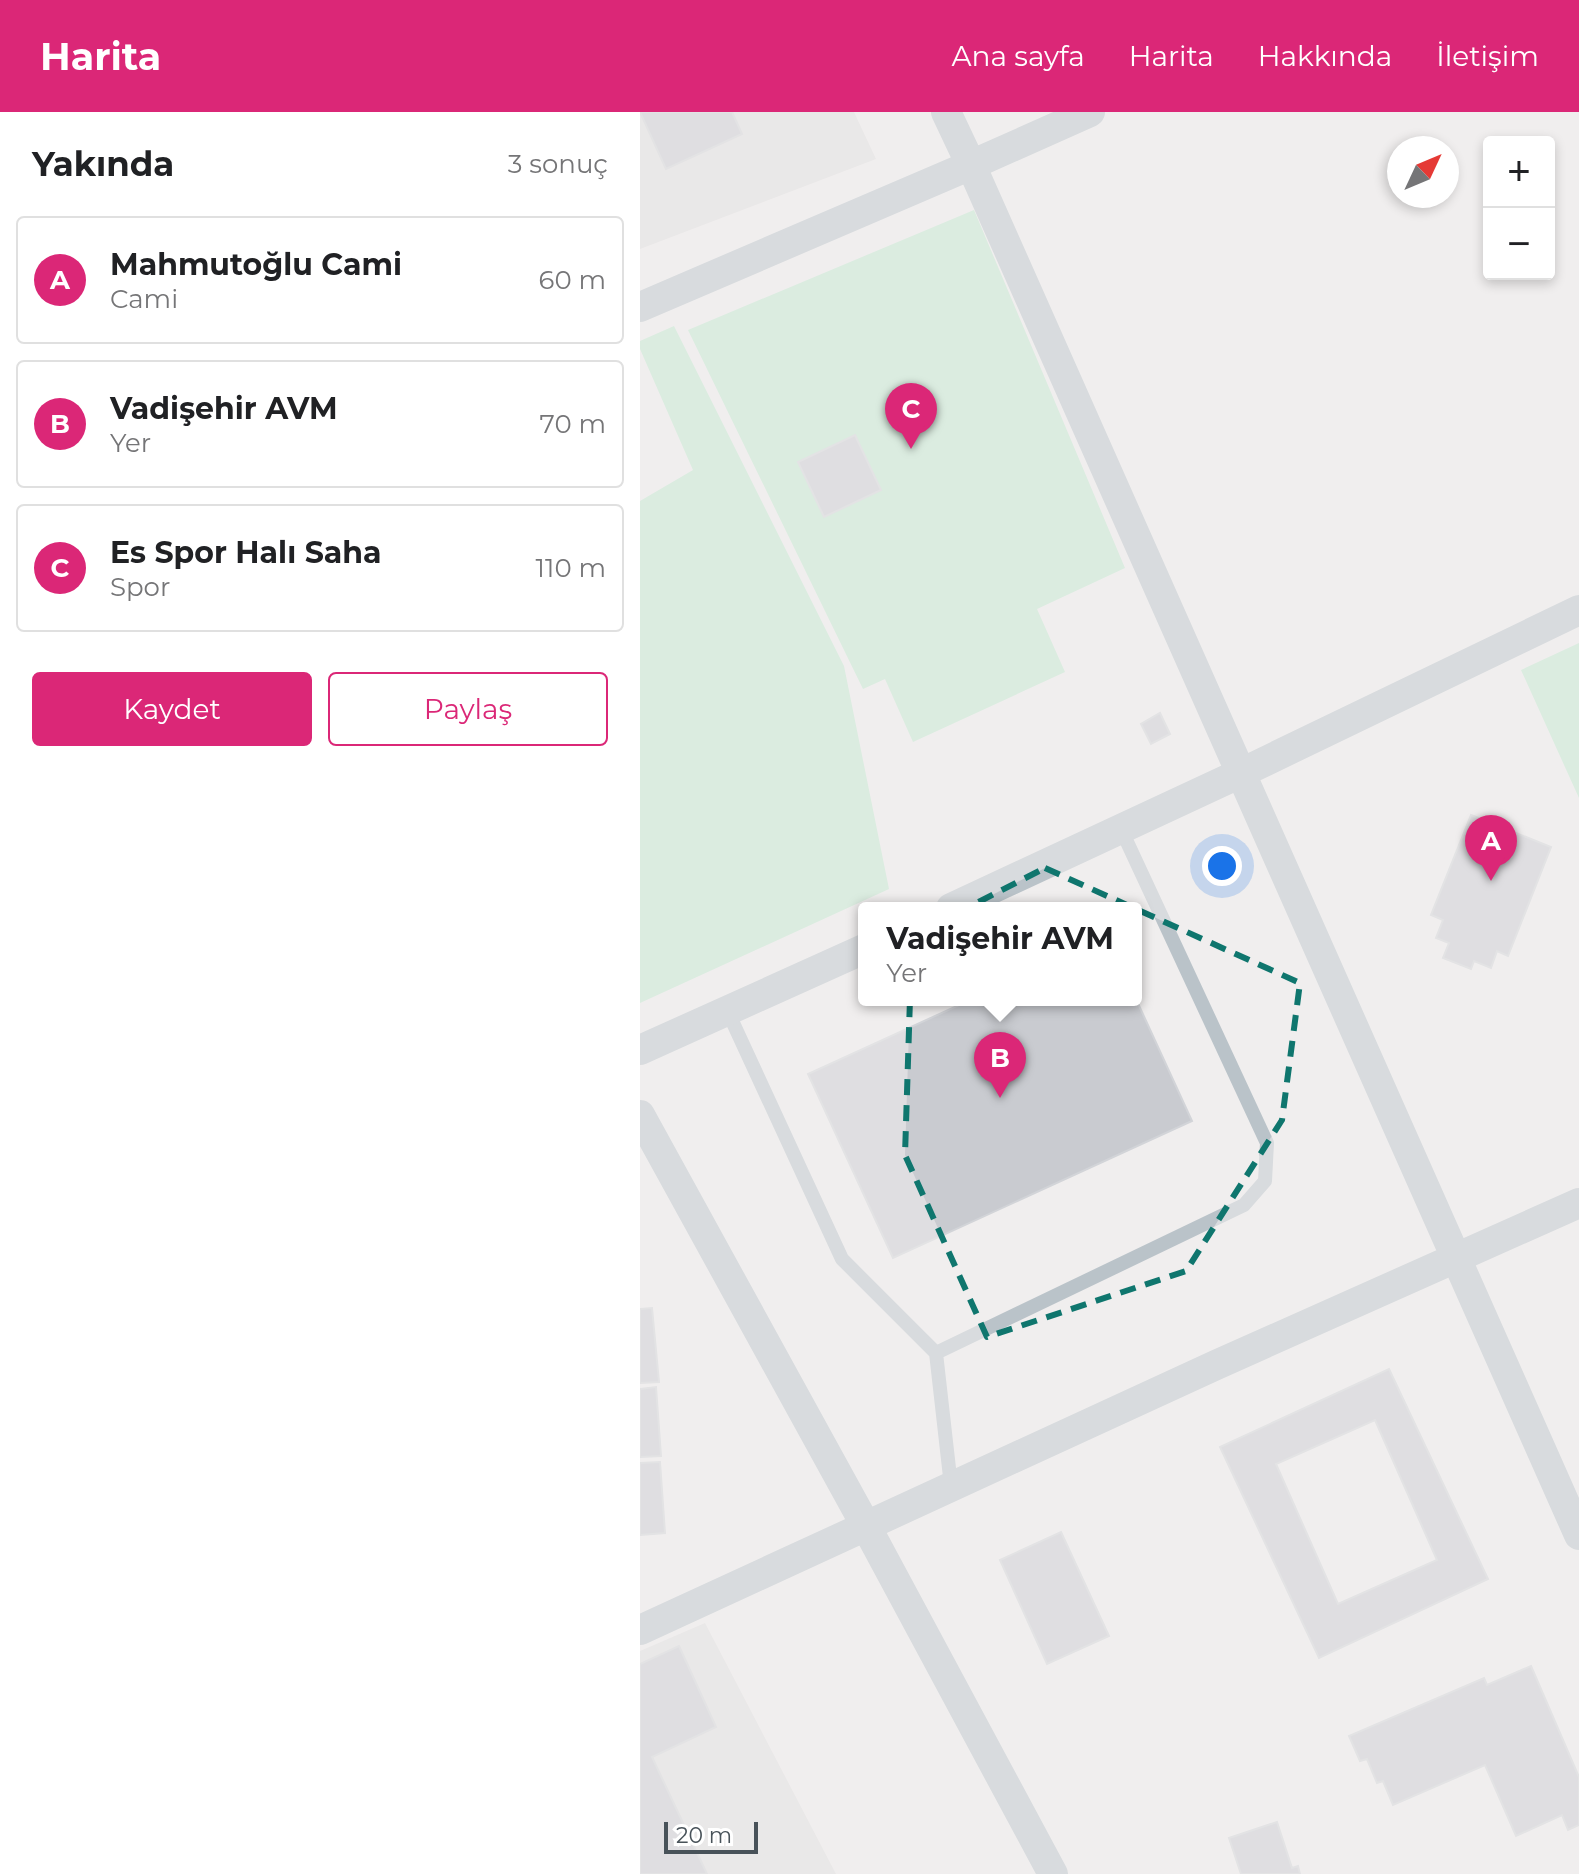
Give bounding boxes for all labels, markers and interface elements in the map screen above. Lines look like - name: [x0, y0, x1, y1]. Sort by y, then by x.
- text: Harita: [40, 33, 161, 80]
- text: Ana sayfa: [951, 39, 1085, 73]
- text: Harita: [1129, 39, 1214, 73]
- text: Hakkında: [1258, 39, 1392, 73]
- text: İletişim: [1436, 39, 1539, 73]
- north arrow: [1387, 136, 1459, 208]
- map controls: [1483, 136, 1555, 280]
- button: +: [1483, 136, 1555, 208]
- text: Yakında: [32, 143, 174, 185]
- text: 3 sonuç: [508, 148, 608, 180]
- button: −: [1483, 208, 1555, 280]
- text: Mahmutoğlu Cami: [110, 246, 402, 283]
- text: A: [50, 264, 70, 296]
- text: 60 m: [539, 264, 606, 296]
- text: Cami: [110, 283, 178, 315]
- pin: C: [885, 383, 937, 449]
- text: Vadişehir AVM: [110, 390, 338, 427]
- text: B: [50, 408, 70, 440]
- text: 70 m: [540, 408, 606, 440]
- text: Yer: [110, 427, 151, 459]
- text: Es Spor Halı Saha: [110, 534, 382, 571]
- text: C: [51, 552, 69, 584]
- text: 110 m: [536, 552, 606, 584]
- text: Spor: [110, 571, 170, 603]
- button: Kaydet: [32, 672, 312, 746]
- button: Paylaş: [328, 672, 608, 746]
- pin: A: [1465, 815, 1517, 881]
- your location: [1202, 846, 1242, 886]
- popup: [858, 902, 1142, 1006]
- text: Vadişehir AVM: [886, 920, 1114, 957]
- text: Yer: [886, 957, 927, 989]
- pin: B: [974, 1032, 1026, 1098]
- scale bar: [664, 1818, 758, 1854]
- text: 20 m: [676, 1822, 732, 1849]

